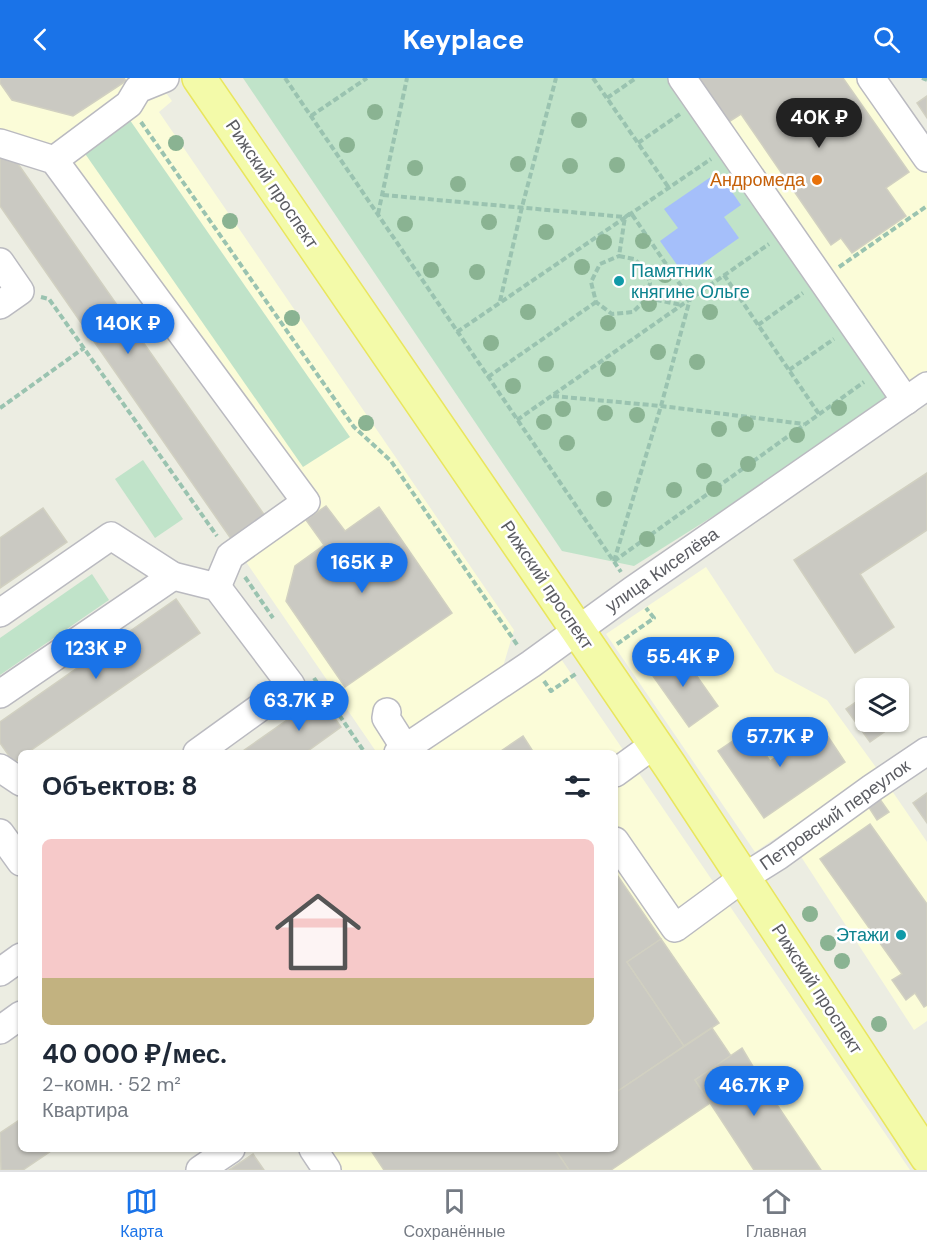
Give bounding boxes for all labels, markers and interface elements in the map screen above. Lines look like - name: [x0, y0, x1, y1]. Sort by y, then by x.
- text: Keyplace: [403, 22, 524, 57]
- icon: back: [24, 23, 57, 56]
- icon: search: [870, 23, 903, 56]
- pin: 40K ₽: [777, 98, 861, 149]
- text: 40K ₽: [790, 104, 848, 130]
- street label: Рижский проспект: [220, 115, 324, 253]
- place label: Андромеда: [710, 168, 806, 192]
- marker: Андромеда: [810, 173, 824, 187]
- place label: Памятник княгине Ольге: [631, 259, 750, 304]
- marker: Памятник княгине Ольге: [612, 274, 626, 288]
- pin: 140K ₽: [79, 304, 177, 355]
- text: 140K ₽: [95, 310, 161, 336]
- street label: Рижский проспект: [495, 516, 599, 654]
- street label: улица Киселёва: [601, 521, 724, 618]
- pin: 165K ₽: [313, 543, 411, 594]
- text: 165K ₽: [331, 549, 393, 575]
- pin: 123K ₽: [47, 629, 145, 680]
- text: 123K ₽: [65, 635, 127, 661]
- pin: 55.4K ₽: [628, 637, 738, 688]
- text: 55.4K ₽: [646, 643, 720, 669]
- map controls: [855, 678, 909, 732]
- button: layers: [855, 678, 909, 732]
- pin: 63.7K ₽: [244, 681, 354, 732]
- text: 63.7K ₽: [264, 687, 334, 713]
- pin: 57.7K ₽: [725, 717, 835, 768]
- text: 57.7K ₽: [746, 723, 814, 749]
- street label: Петровский переулок: [755, 754, 915, 876]
- text: Объектов: 8: [42, 769, 198, 803]
- icon: filters: [561, 770, 594, 803]
- icon: home: [264, 878, 372, 986]
- street label: Рижский проспект: [766, 919, 868, 1059]
- place label: Этажи: [836, 923, 889, 947]
- marker: Этажи: [894, 928, 908, 942]
- text: 40 000 ₽/мес.: [42, 1037, 227, 1071]
- pin: 46.7K ₽: [699, 1066, 809, 1117]
- text: 2-комн. · 52 m²: [42, 1071, 181, 1097]
- text: 46.7K ₽: [718, 1072, 790, 1098]
- text: Квартира: [42, 1097, 128, 1123]
- tab: Карта: [120, 1185, 163, 1242]
- tab: Сохранённые: [404, 1185, 505, 1242]
- tab: Главная: [746, 1185, 807, 1242]

